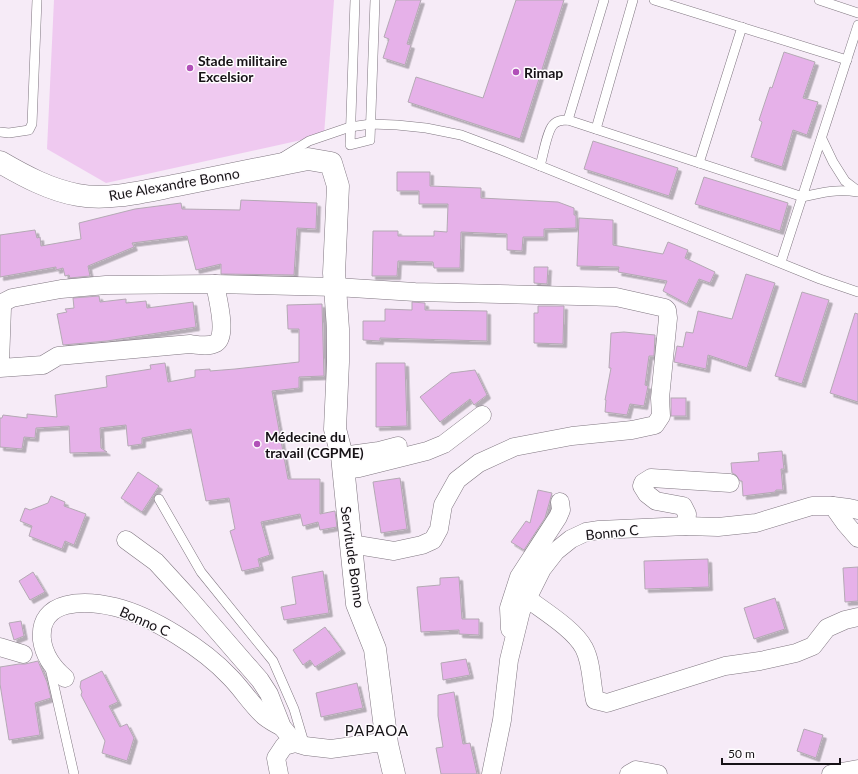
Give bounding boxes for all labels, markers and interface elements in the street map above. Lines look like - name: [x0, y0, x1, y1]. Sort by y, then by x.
- place label: Stade militaire Excelsior: [198, 52, 288, 85]
- marker: Stade militaire Excelsior: [185, 63, 195, 73]
- place label: Rimap: [524, 64, 563, 81]
- marker: Rimap: [511, 67, 521, 77]
- street label: Rue Alexandre Bonno: [107, 164, 241, 204]
- place label: Médecine du travail (CGPME): [265, 428, 364, 461]
- marker: Médecine du travail (CGPME): [252, 439, 262, 449]
- street label: Servitude Bonno: [337, 505, 369, 609]
- street label: Bonno C: [585, 521, 640, 543]
- street label: Bonno C: [117, 602, 173, 640]
- district label: PAPAOA: [345, 721, 409, 739]
- scale bar: [722, 740, 840, 766]
- text: 50 m: [728, 746, 755, 761]

